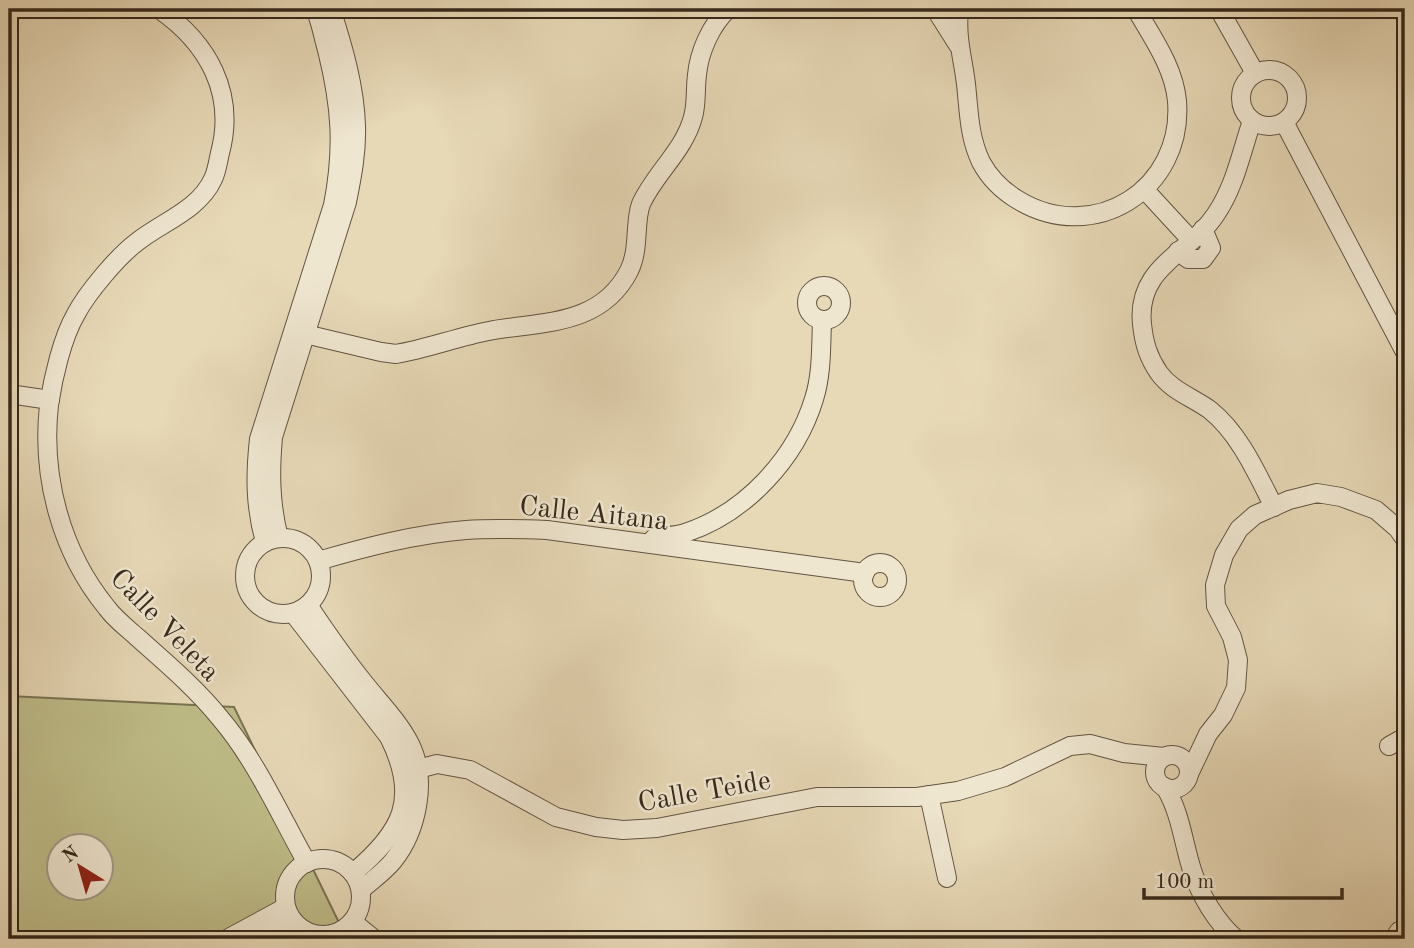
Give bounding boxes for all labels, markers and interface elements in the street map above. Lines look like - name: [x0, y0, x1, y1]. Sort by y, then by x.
- street label: Calle Aitana: [518, 493, 670, 537]
- street label: Calle Veleta: [104, 564, 224, 688]
- street label: Calle Teide: [636, 767, 773, 818]
- north arrow: [46, 832, 116, 902]
- text: N: [60, 843, 83, 867]
- scale bar: [1144, 857, 1342, 901]
- text: 100 m: [1155, 872, 1214, 893]

